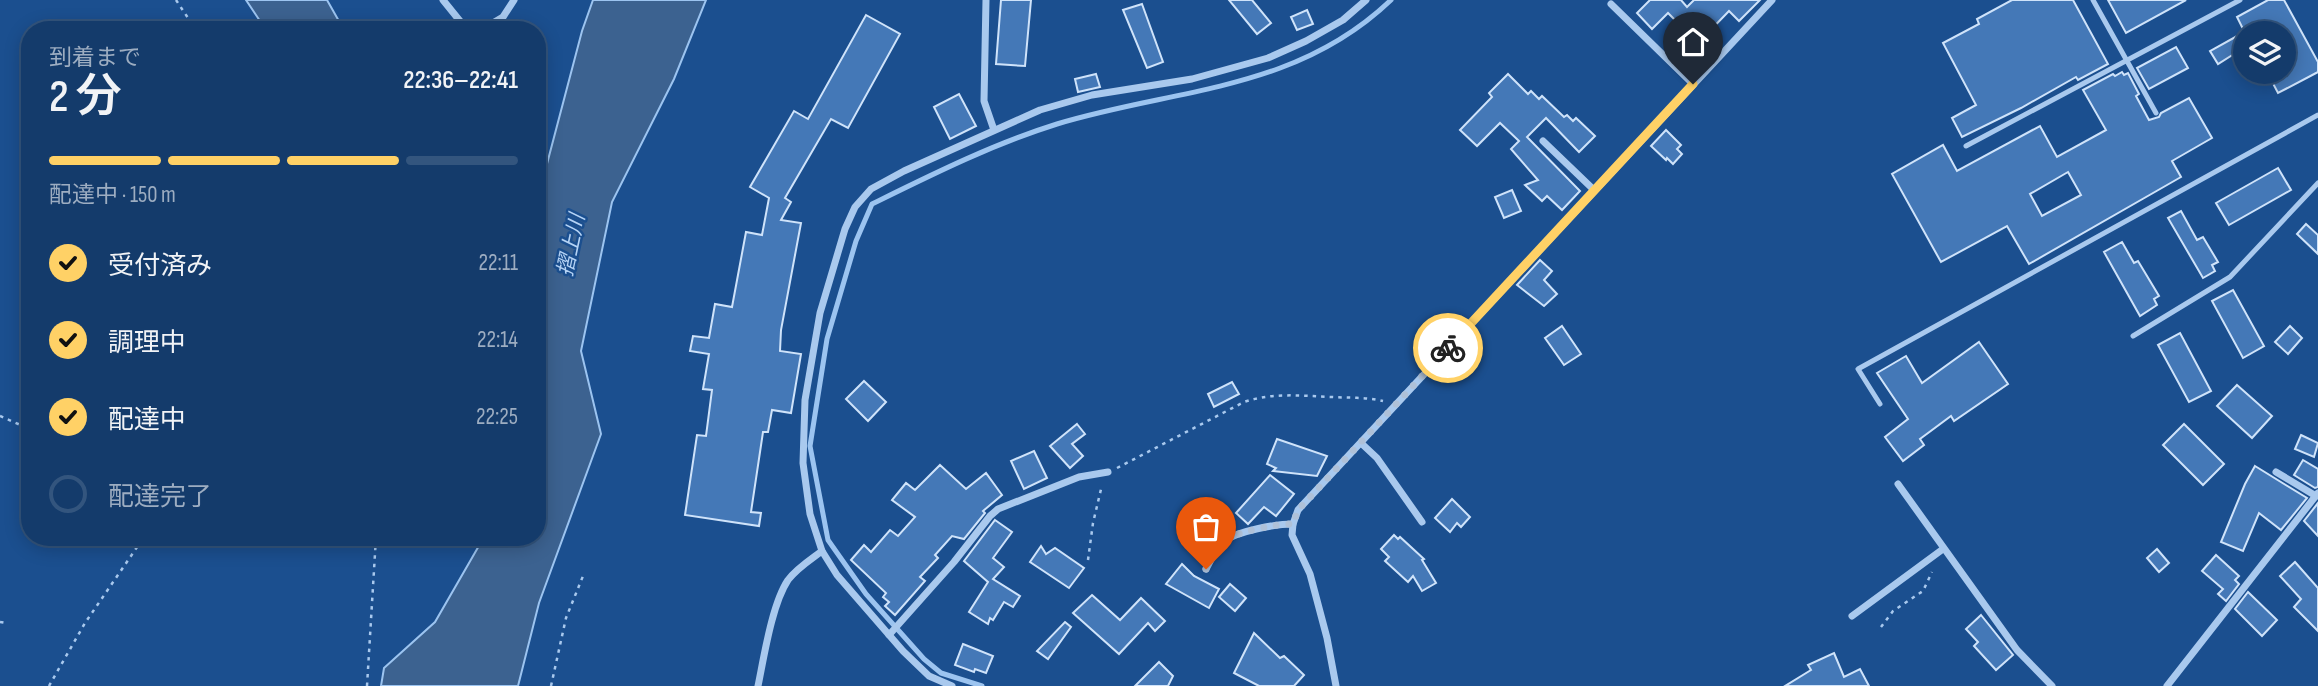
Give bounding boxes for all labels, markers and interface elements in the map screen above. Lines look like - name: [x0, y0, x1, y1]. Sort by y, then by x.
- pin: [1663, 12.0, 1723, 84]
- map controls: [2233, 21, 2296, 84]
- button: layers: [2233, 21, 2296, 84]
- icon: home: [1674, 23, 1712, 61]
- text: 到着まで: [49, 44, 141, 72]
- text: 22:36–22:41: [403, 65, 518, 96]
- text: 2 分: [49, 70, 122, 125]
- text: 配達中 · 150 m: [49, 181, 176, 209]
- water label: 摺上川: [553, 210, 591, 279]
- icon: check: [49, 244, 87, 282]
- text: 22:11: [479, 249, 518, 277]
- text: 受付済み: [108, 251, 212, 282]
- courier: [1413, 313, 1483, 383]
- icon: check: [49, 321, 87, 359]
- text: 22:14: [477, 326, 518, 354]
- text: 調理中: [108, 328, 186, 359]
- icon: bike: [1429, 329, 1467, 367]
- icon: check: [49, 398, 87, 436]
- text: 22:25: [476, 403, 518, 431]
- text: 配達中: [108, 405, 186, 436]
- text: 配達完了: [108, 482, 212, 513]
- pin: [1176, 497, 1236, 569]
- icon: bag: [1187, 508, 1225, 546]

